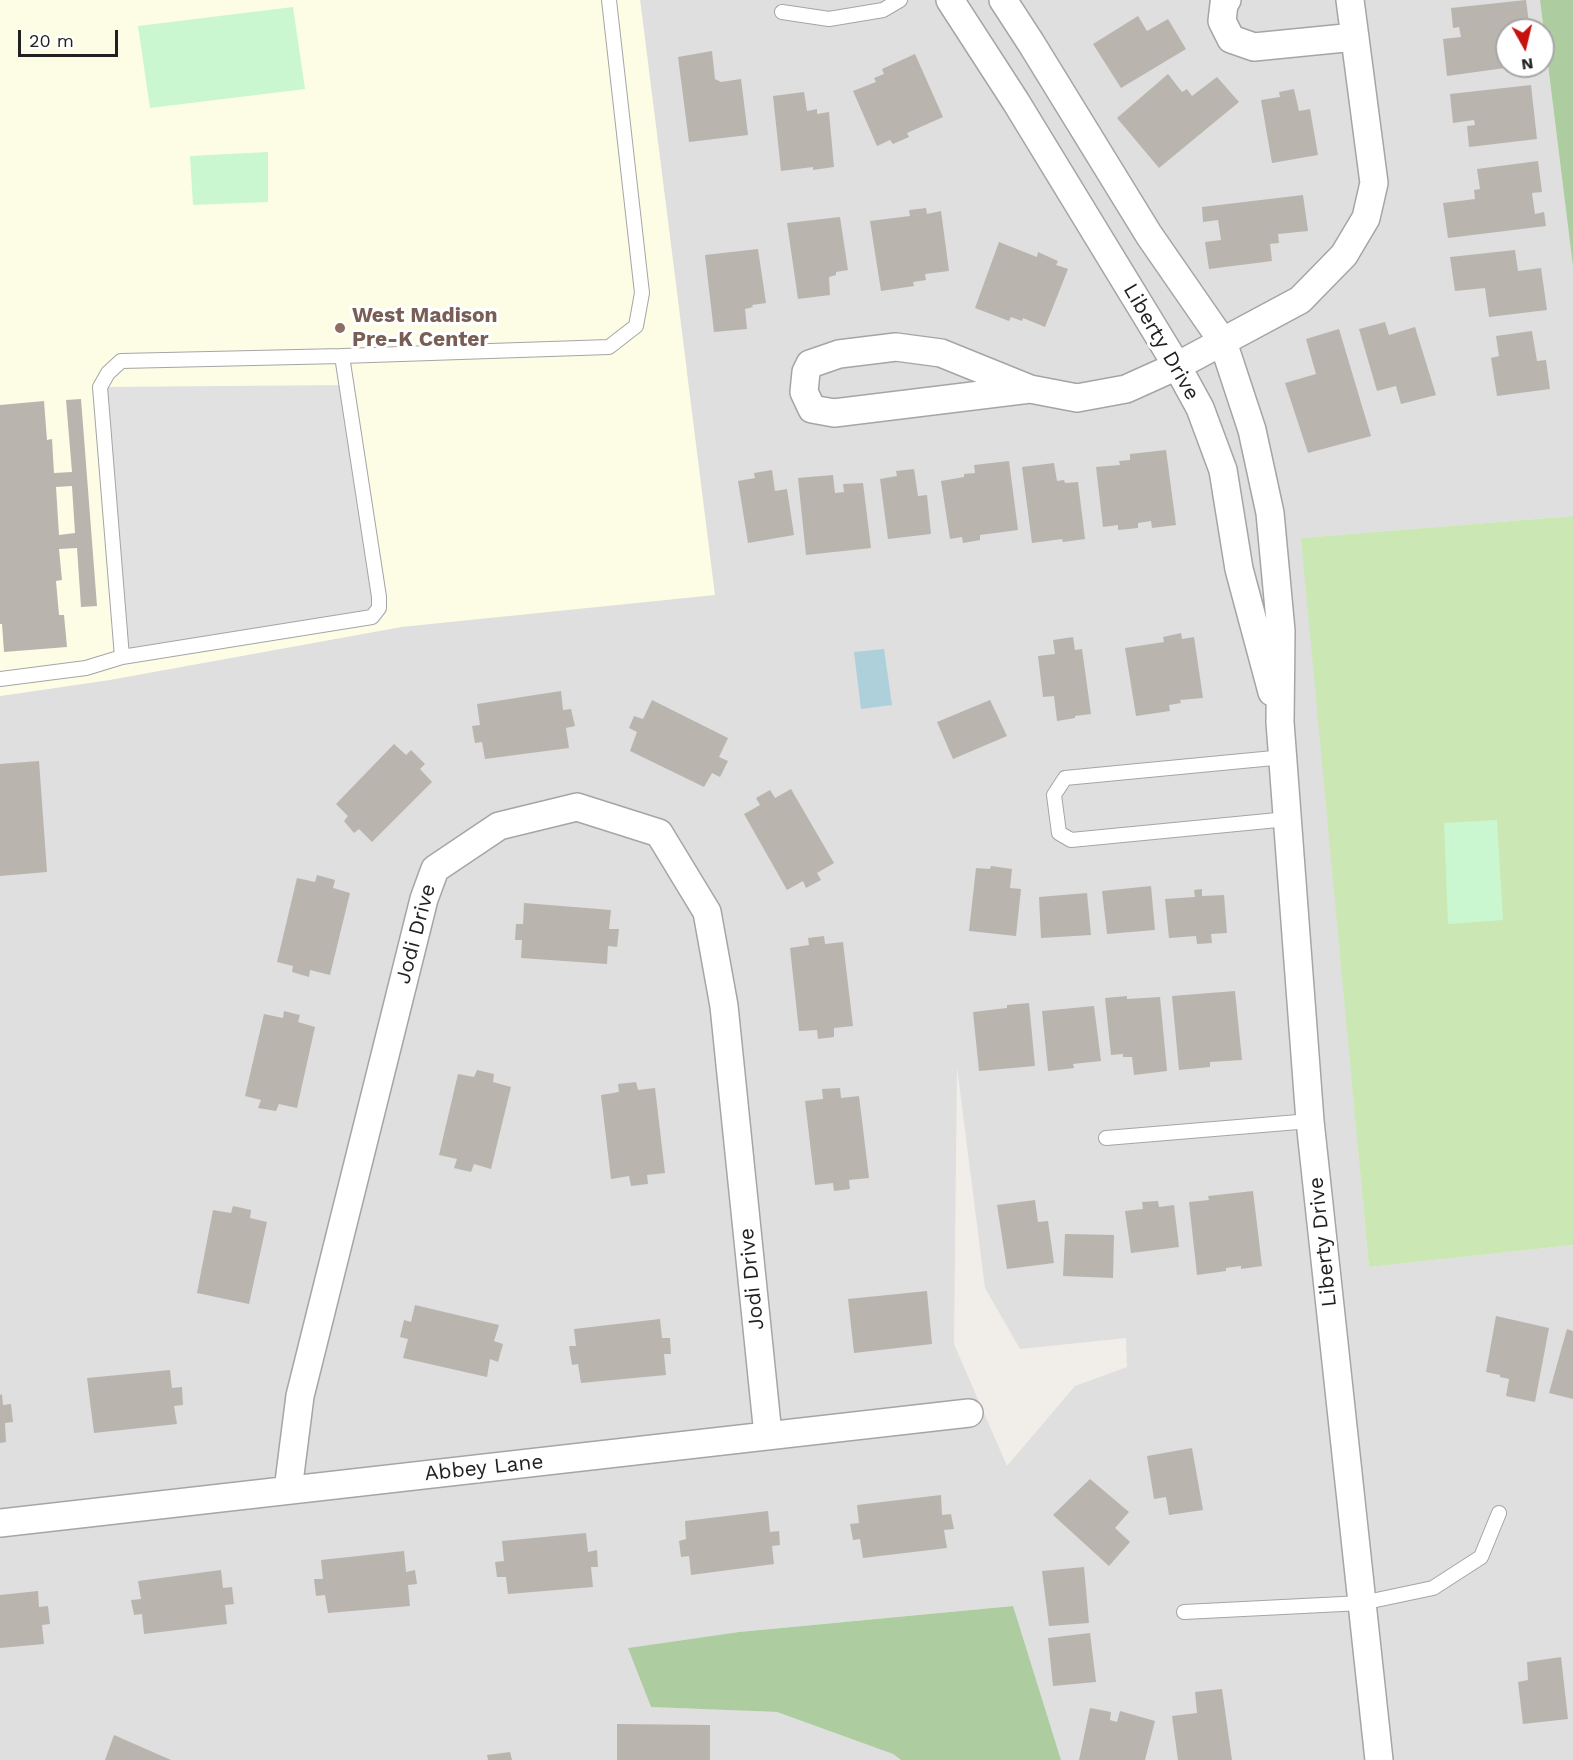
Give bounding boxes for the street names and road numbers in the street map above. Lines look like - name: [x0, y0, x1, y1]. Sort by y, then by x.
- street label: Liberty Drive: [1117, 279, 1205, 405]
- street label: Jodi Drive: [391, 881, 441, 987]
- street label: Liberty Drive: [1304, 1176, 1342, 1308]
- street label: Jodi Drive: [734, 1227, 770, 1331]
- street label: Abbey Lane: [423, 1449, 545, 1487]

